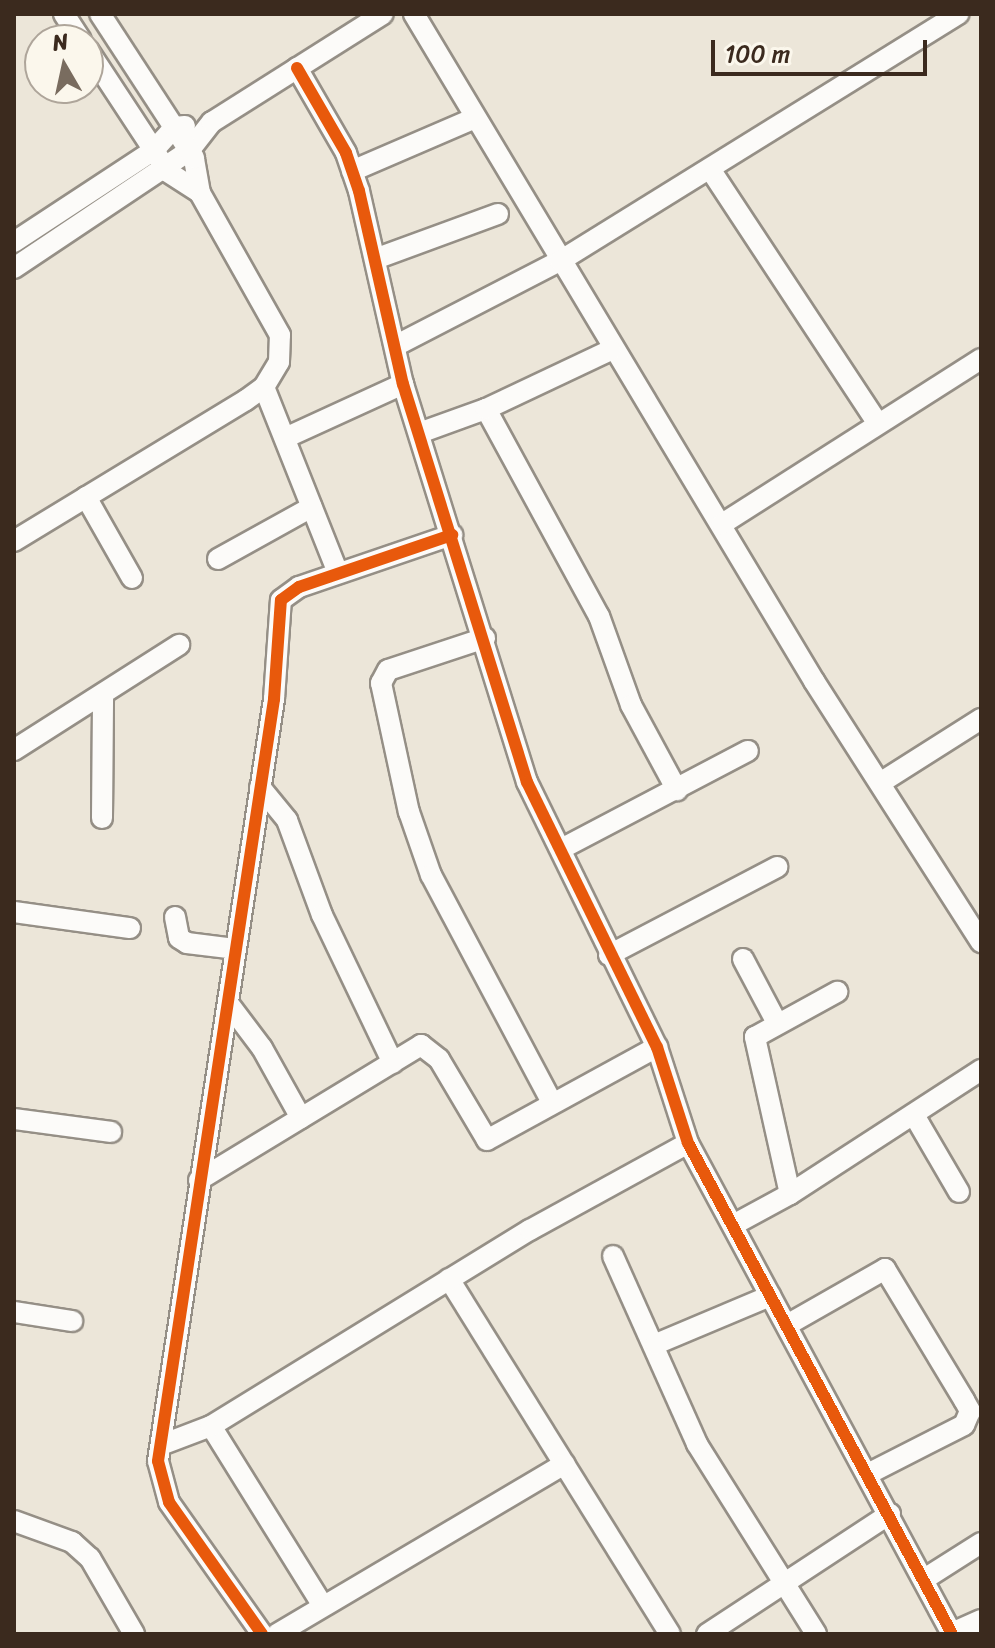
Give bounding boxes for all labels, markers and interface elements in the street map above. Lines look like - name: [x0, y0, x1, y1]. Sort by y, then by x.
- text: N: [50, 21, 71, 62]
- north arrow: [24, 24, 104, 104]
- scale bar: [715, 24, 931, 74]
- text: 100 m: [725, 33, 790, 75]

